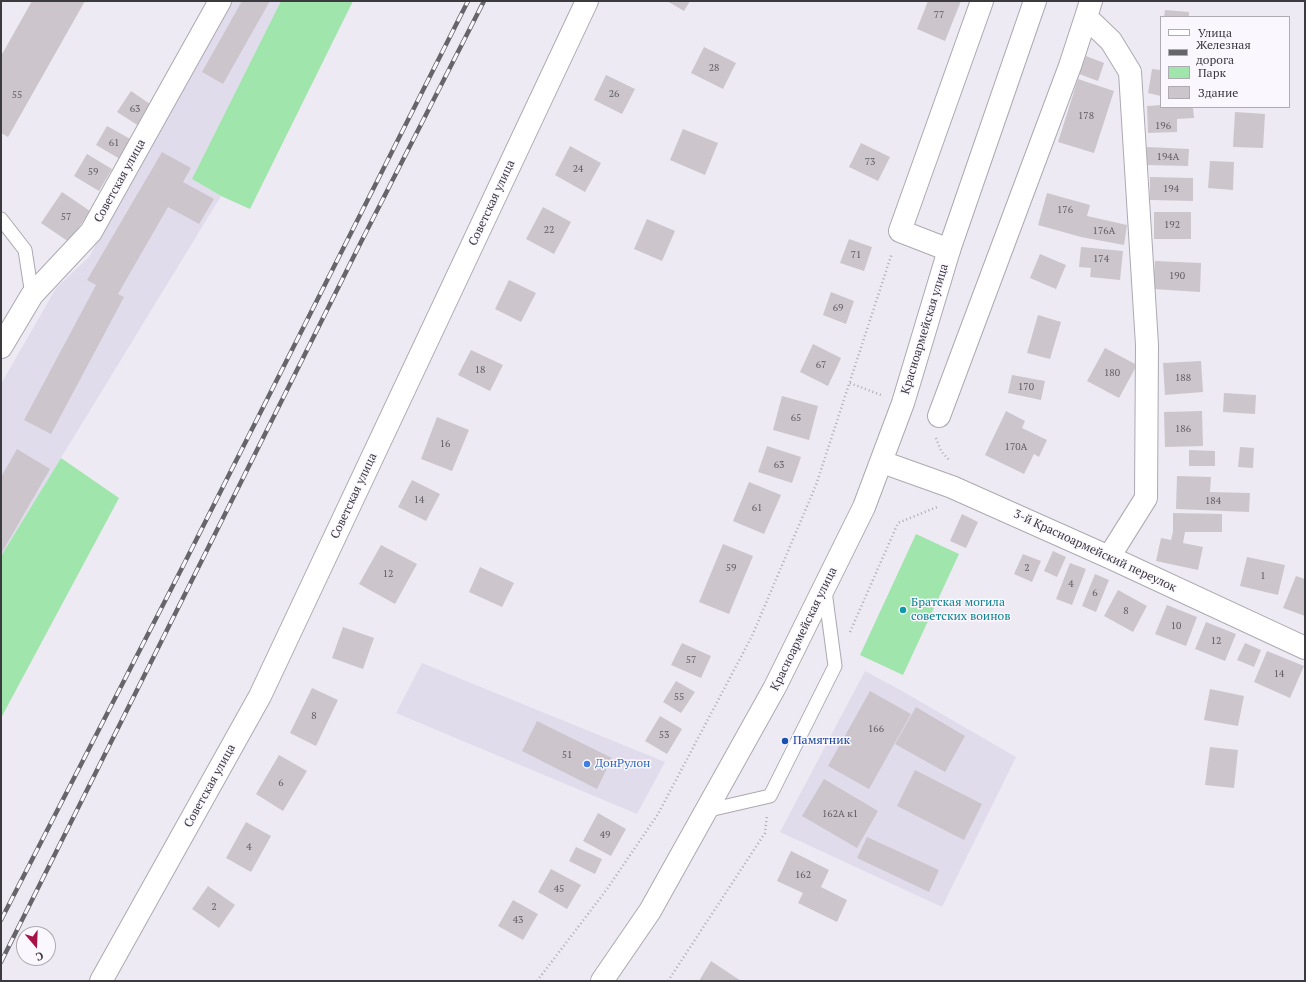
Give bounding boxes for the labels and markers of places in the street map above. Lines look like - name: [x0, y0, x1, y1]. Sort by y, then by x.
- place label: Братская могила советских воинов: [911, 596, 1011, 624]
- marker: Братская могила советских воинов: [898, 605, 908, 615]
- place label: Памятник: [793, 734, 850, 748]
- marker: Памятник: [780, 736, 790, 746]
- place label: ДонРулон: [595, 757, 650, 771]
- marker: ДонРулон: [582, 759, 592, 769]

